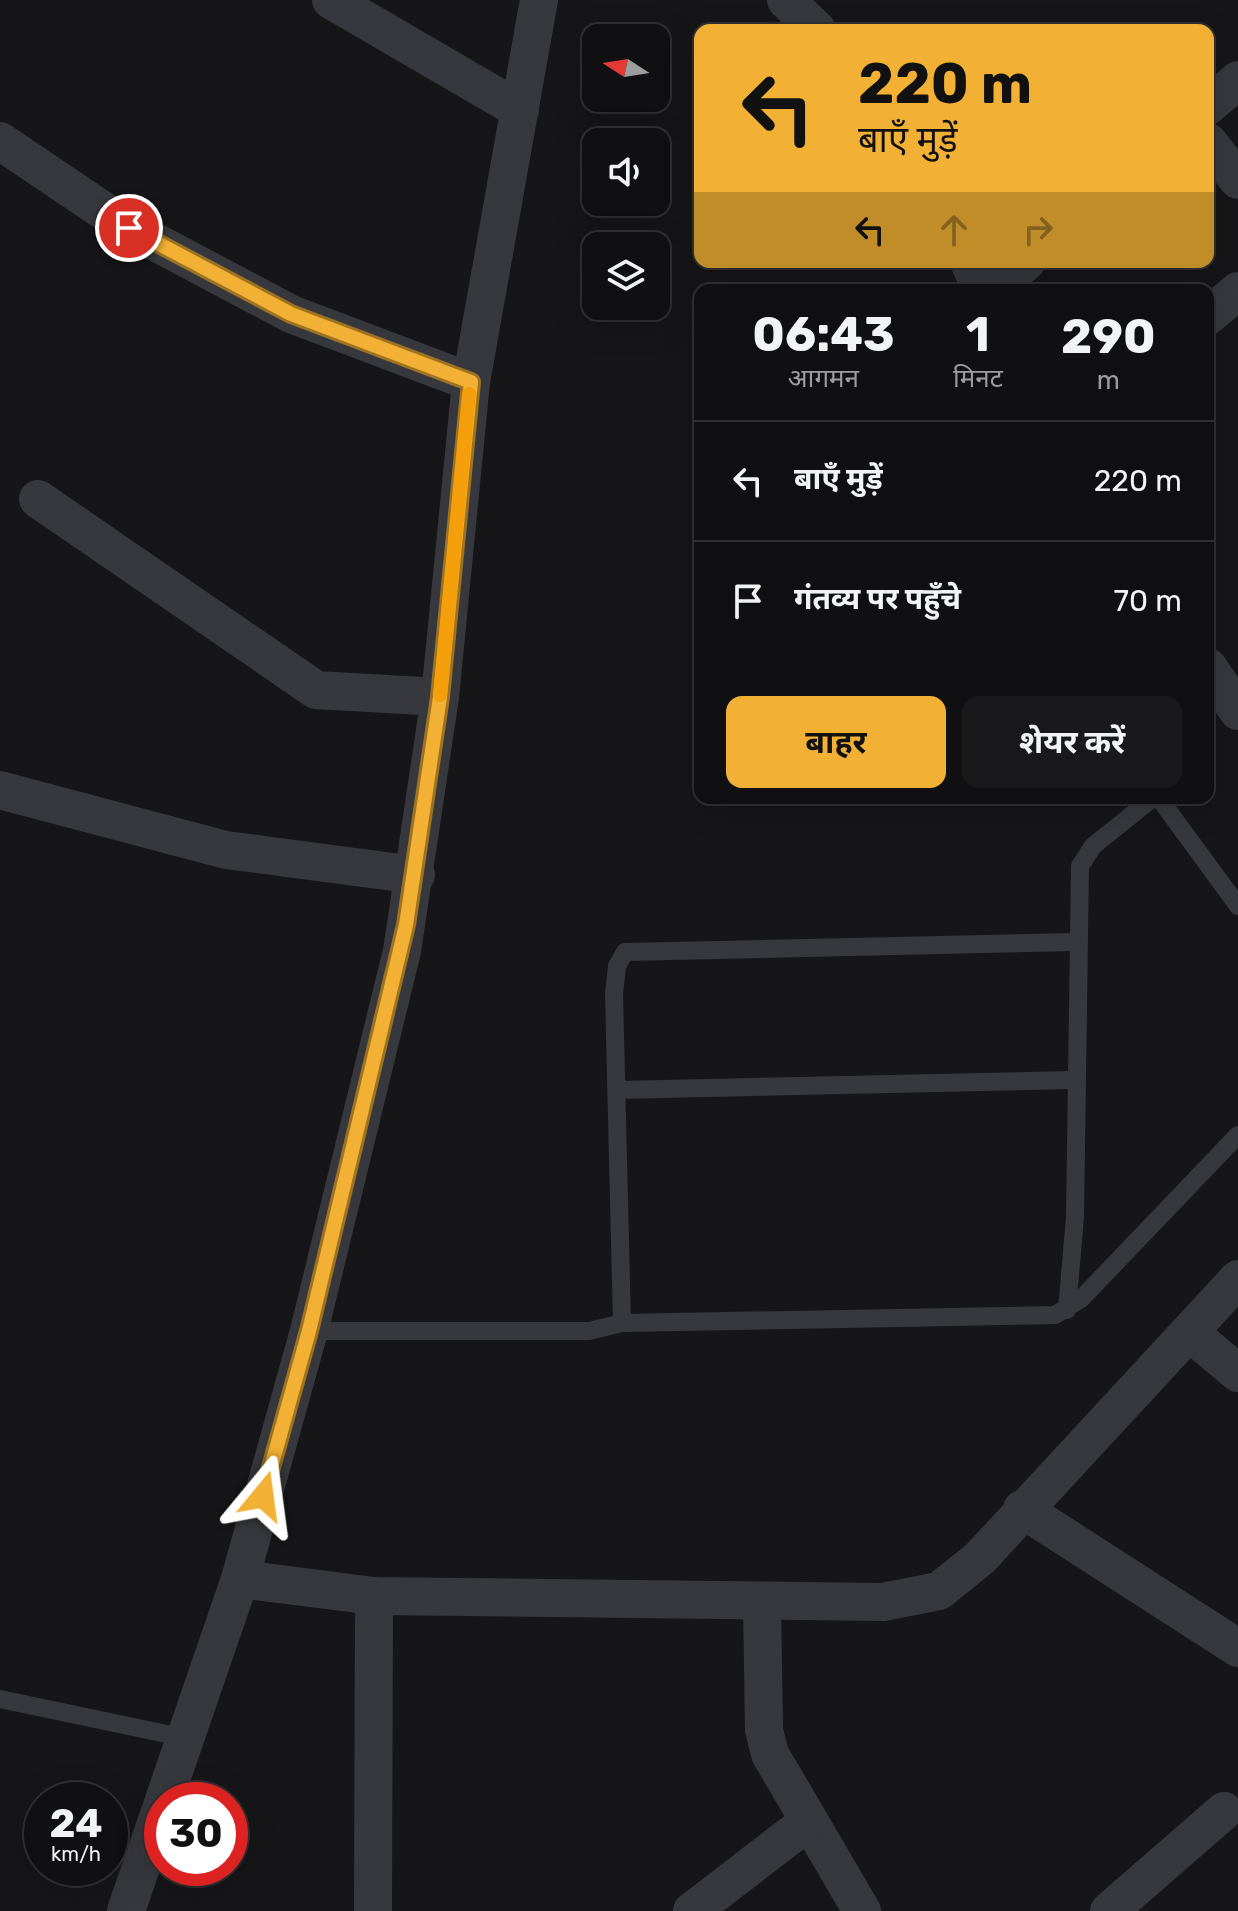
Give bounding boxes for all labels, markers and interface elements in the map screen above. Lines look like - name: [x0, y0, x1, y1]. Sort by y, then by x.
- north arrow: [582, 24, 670, 112]
- map controls: [582, 24, 670, 320]
- text: 220 m: [858, 51, 1032, 117]
- icon: left: [726, 56, 830, 160]
- text: बाएँ मुड़ें: [858, 118, 957, 161]
- button: sound: [582, 128, 670, 216]
- pin: [95, 194, 163, 262]
- icon: arrive: [107, 206, 151, 250]
- icon: left: [848, 208, 892, 252]
- icon: ahead: [932, 208, 976, 252]
- icon: right: [1016, 208, 1060, 252]
- button: layers: [582, 232, 670, 320]
- text: 06:43: [752, 306, 895, 363]
- text: 1: [966, 306, 990, 363]
- text: 290: [1061, 308, 1156, 365]
- text: आगमन: [788, 363, 859, 394]
- text: मिनट: [953, 363, 1003, 394]
- text: m: [1097, 365, 1120, 396]
- icon: left: [726, 459, 770, 503]
- text: बाएँ मुड़ें: [794, 461, 883, 497]
- text: 220 m: [1094, 463, 1182, 499]
- icon: arrive: [726, 579, 770, 623]
- text: गंतव्य पर पहुँचे: [794, 581, 961, 617]
- text: 70 m: [1114, 583, 1182, 619]
- button: बाहर: [726, 696, 946, 788]
- button: शेयर करें: [962, 696, 1182, 788]
- position arrow: [221, 1454, 305, 1538]
- speed limit sign: 30: [144, 1782, 248, 1886]
- text: 24: [49, 1800, 103, 1847]
- text: km/h: [51, 1842, 101, 1866]

